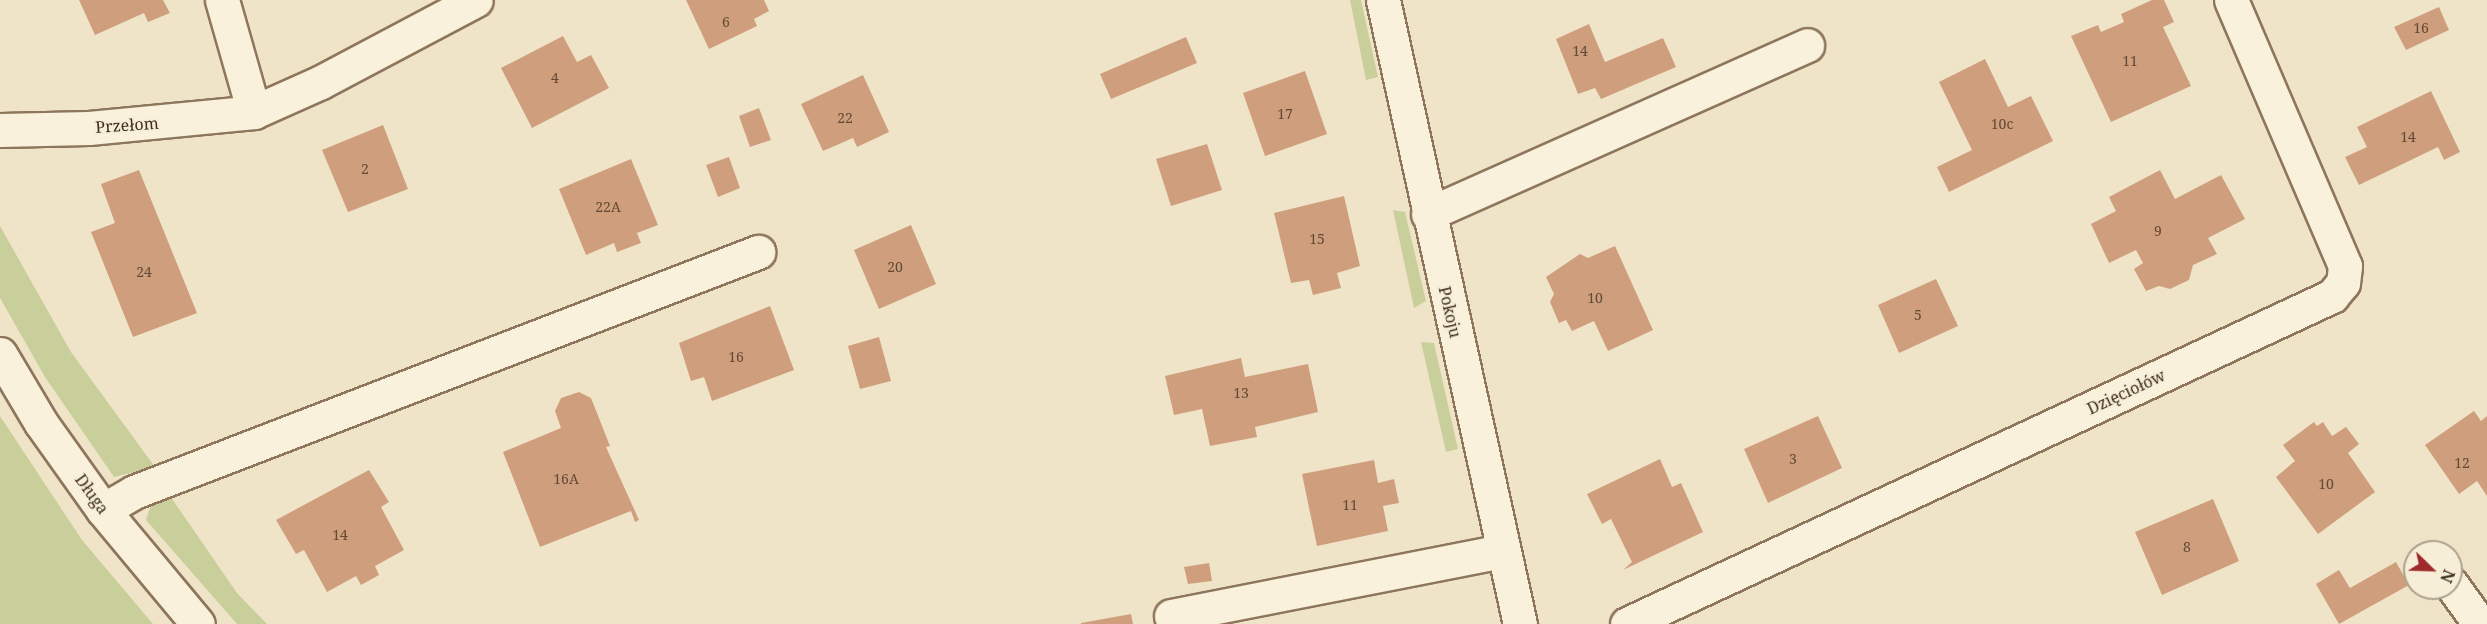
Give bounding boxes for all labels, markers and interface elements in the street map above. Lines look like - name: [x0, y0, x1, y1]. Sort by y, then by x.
- house number: 6: [722, 14, 730, 30]
- house number: 16: [2413, 20, 2429, 36]
- house number: 14: [1572, 43, 1588, 59]
- house number: 11: [2122, 53, 2138, 69]
- house number: 4: [551, 70, 559, 86]
- house number: 17: [1277, 106, 1293, 122]
- house number: 22: [837, 110, 853, 126]
- street label: Przełom: [95, 113, 159, 137]
- house number: 10c: [1991, 116, 2013, 132]
- house number: 14: [2400, 129, 2416, 145]
- house number: 2: [361, 161, 369, 177]
- house number: 22A: [595, 199, 621, 215]
- house number: 9: [2154, 223, 2162, 239]
- house number: 15: [1309, 231, 1325, 247]
- house number: 20: [887, 259, 903, 275]
- house number: 24: [136, 264, 152, 280]
- street label: Pokoju: [1435, 284, 1465, 340]
- house number: 10: [1587, 290, 1603, 306]
- house number: 5: [1914, 307, 1922, 323]
- house number: 16: [728, 349, 744, 365]
- street label: Dzięciołów: [2084, 366, 2168, 418]
- house number: 13: [1233, 385, 1249, 401]
- house number: 3: [1789, 451, 1797, 467]
- house number: 12: [2454, 455, 2470, 471]
- street label: Długa: [71, 470, 113, 518]
- house number: 16A: [553, 471, 579, 487]
- house number: 10: [2318, 476, 2334, 492]
- house number: 11: [1342, 497, 1358, 513]
- house number: 14: [332, 527, 348, 543]
- house number: 8: [2183, 539, 2191, 555]
- north arrow: [2403, 540, 2463, 600]
- text: N: [2435, 566, 2460, 586]

